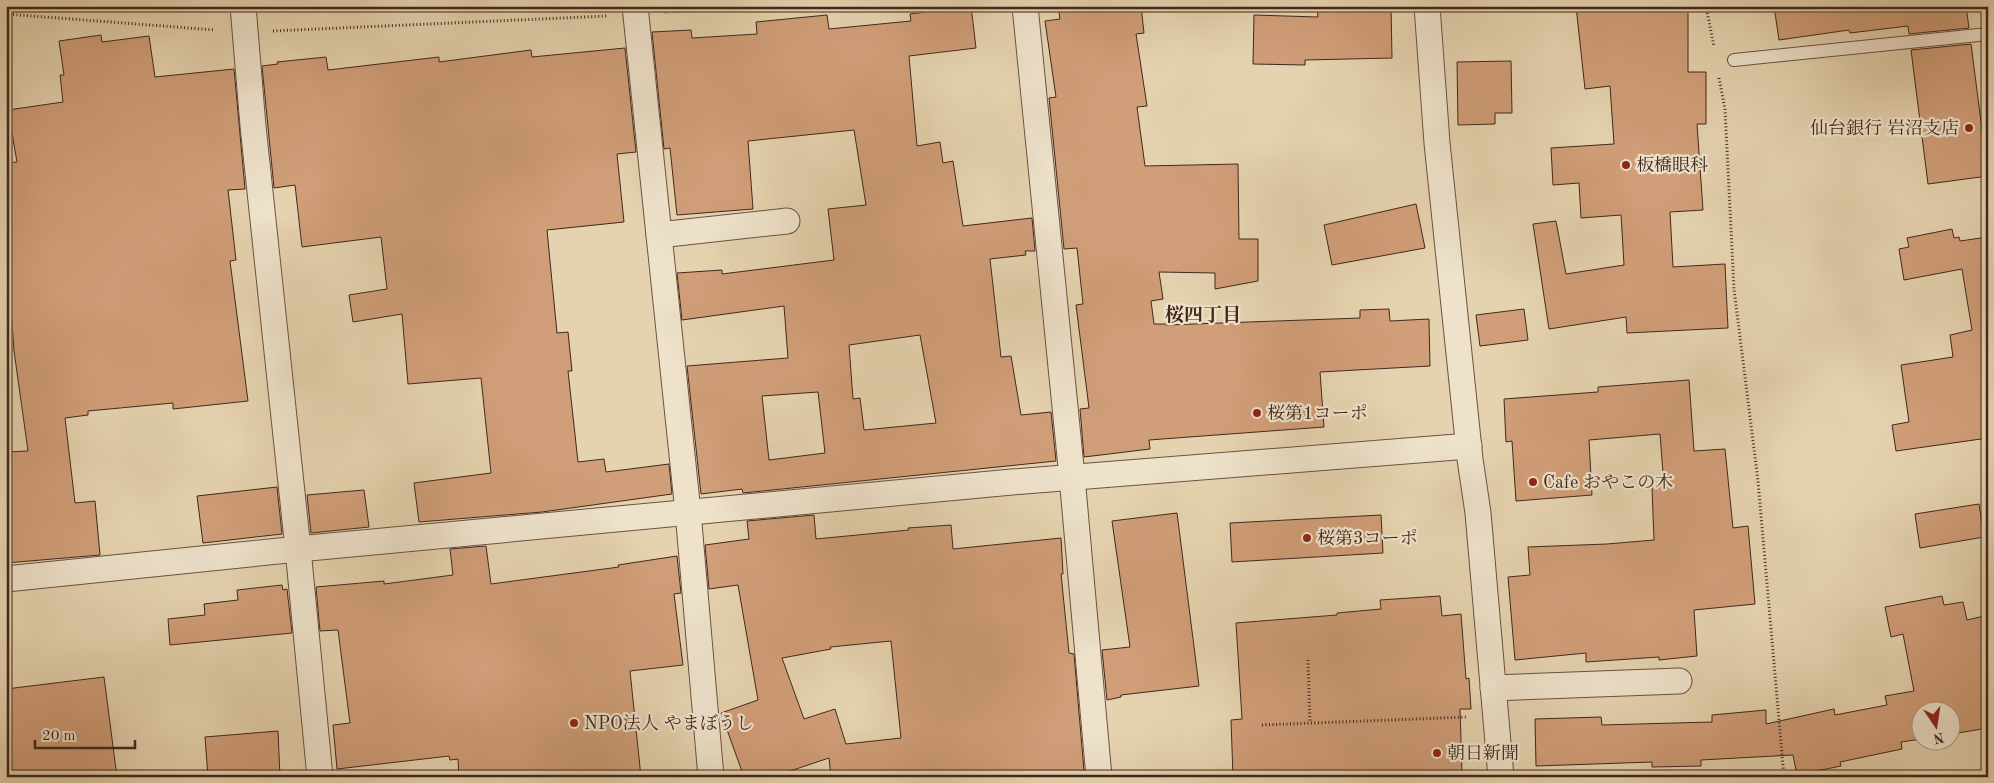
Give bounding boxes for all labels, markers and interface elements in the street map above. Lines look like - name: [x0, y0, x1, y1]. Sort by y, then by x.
- place label: 仙台銀行 岩沼支店: [1810, 118, 1959, 138]
- marker: 仙台銀行 岩沼支店: [1963, 122, 1975, 134]
- place label: 板橋眼科: [1636, 155, 1708, 175]
- marker: 板橋眼科: [1620, 159, 1632, 171]
- district label: 桜四丁目: [1165, 304, 1241, 326]
- place label: 桜第1コーポ: [1267, 403, 1367, 423]
- marker: 桜第1コーポ: [1251, 407, 1263, 419]
- place label: Cafe おやこの木: [1543, 472, 1673, 492]
- marker: Cafe おやこの木: [1527, 476, 1539, 488]
- place label: 桜第3コーポ: [1317, 528, 1417, 548]
- marker: 桜第3コーポ: [1301, 532, 1313, 544]
- north arrow: [1912, 700, 1962, 750]
- place label: NPO法人 やまぼうし: [584, 714, 754, 733]
- marker: NPO法人 やまぼうし: [568, 717, 580, 729]
- scale bar: [35, 718, 135, 750]
- text: 20 m: [42, 729, 76, 744]
- text: N: [1932, 730, 1945, 746]
- place label: 朝日新聞: [1447, 743, 1519, 763]
- marker: 朝日新聞: [1431, 747, 1443, 759]

